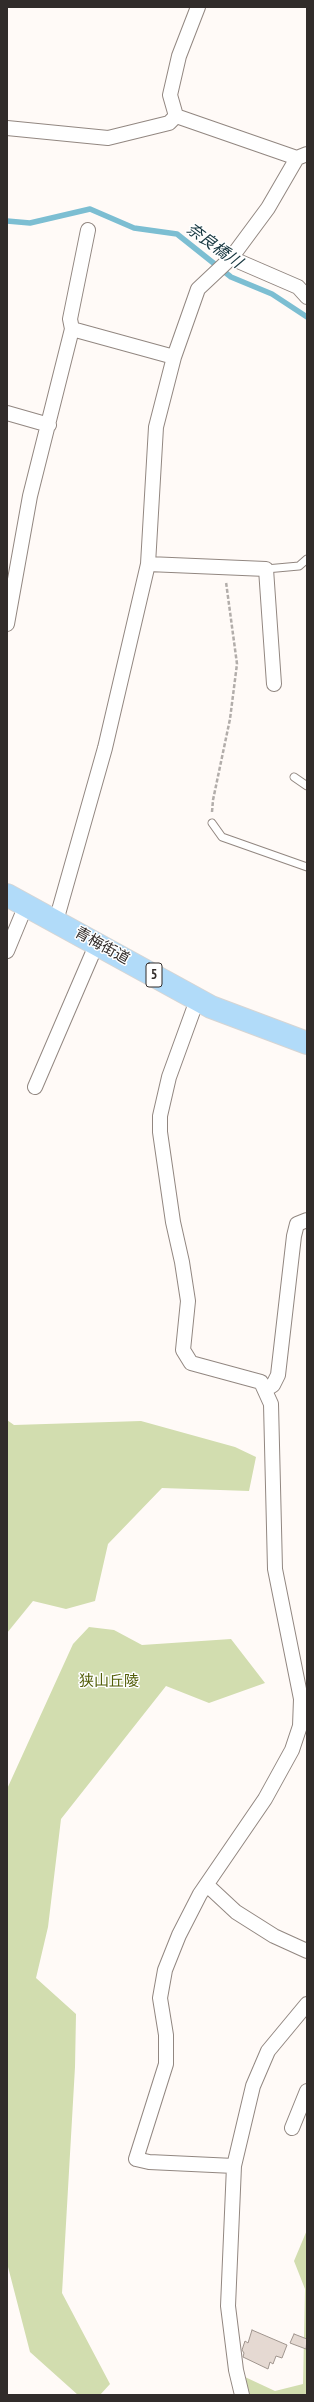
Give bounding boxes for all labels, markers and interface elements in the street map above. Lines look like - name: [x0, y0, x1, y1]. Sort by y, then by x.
- water label: 奈良橋川: [182, 219, 246, 273]
- street label: 青梅街道: [71, 924, 133, 968]
- road number: 5: [146, 963, 162, 987]
- park label: 狭山丘陵: [79, 1673, 139, 1691]

